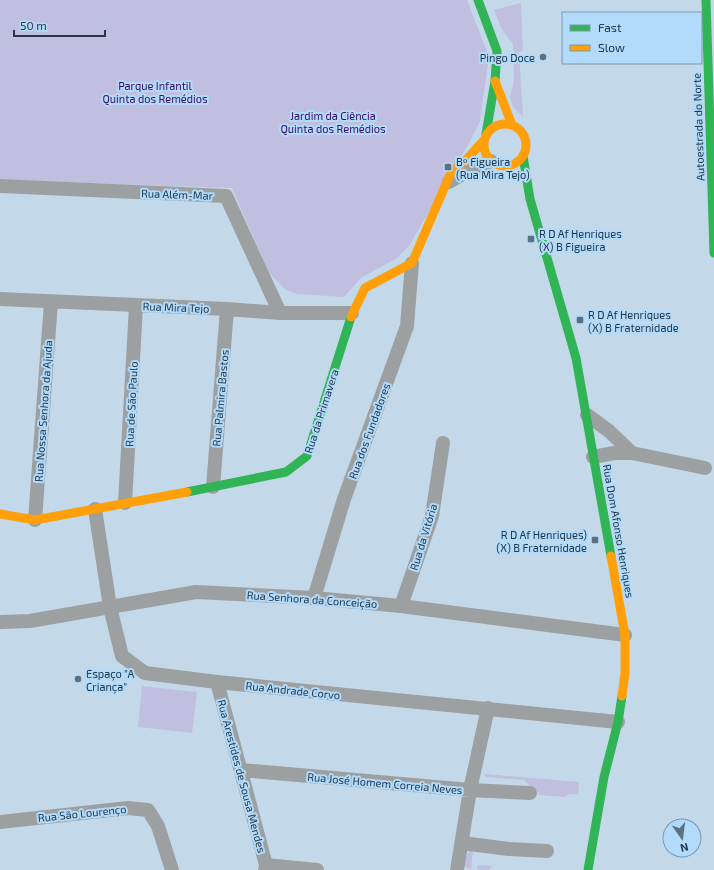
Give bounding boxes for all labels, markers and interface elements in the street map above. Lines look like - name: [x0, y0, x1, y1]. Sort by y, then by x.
- scale bar: [14, 12, 105, 38]
- legend: [562, 12, 702, 64]
- text: 50 m: [20, 18, 47, 32]
- text: Fast: [598, 20, 622, 34]
- text: Slow: [598, 40, 625, 54]
- place label: Pingo Doce: [480, 51, 535, 64]
- marker: Pingo Doce: [538, 52, 548, 62]
- street label: Autoestrada do Norte: [690, 73, 706, 181]
- park label: Parque Infantil Quinta dos Remédios: [102, 79, 208, 106]
- park label: Jardim da Ciência Quinta dos Remédios: [280, 109, 386, 136]
- place label: Bº Figueira (Rua Mira Tejo): [456, 155, 530, 182]
- marker: Bº Figueira (Rua Mira Tejo): [443, 162, 453, 172]
- street label: Rua Além-Mar: [141, 186, 214, 202]
- place label: R D Af Henriques (X) B Figueira: [539, 227, 622, 253]
- marker: R D Af Henriques (X) B Figueira: [526, 234, 536, 244]
- street label: Rua Mira Tejo: [142, 299, 210, 316]
- place label: R D Af Henriques (X) B Fraternidade: [588, 308, 679, 334]
- marker: R D Af Henriques (X) B Fraternidade: [575, 315, 585, 325]
- street label: Rua Nossa Senhora da Ajuda: [32, 340, 55, 482]
- street label: Rua Palmira Bastos: [209, 349, 231, 447]
- street label: Rua de São Paulo: [122, 361, 140, 447]
- street label: Rua da Primavera: [301, 367, 341, 455]
- street label: Rua dos Fundadores: [346, 381, 393, 481]
- street label: Rua Dom Afonso Henriques: [601, 463, 637, 599]
- street label: Rua da Vitória: [407, 502, 439, 572]
- place label: R D Af Henriques) (X) B Fraternidade: [496, 528, 587, 554]
- marker: R D Af Henriques) (X) B Fraternidade: [590, 535, 600, 545]
- street label: Rua Senhora da Conceição: [246, 588, 378, 611]
- place label: Espaço "A Criança": [86, 667, 135, 694]
- marker: Espaço "A Criança": [73, 674, 83, 684]
- street label: Rua Andrade Corvo: [245, 679, 341, 701]
- street label: Rua Arestides de Sousa Mendes: [215, 698, 269, 855]
- street label: Rua José Homem Correia Neves: [307, 770, 464, 796]
- street label: Rua São Lourenço: [37, 802, 127, 825]
- north arrow: [662, 818, 702, 858]
- text: N: [679, 841, 690, 855]

